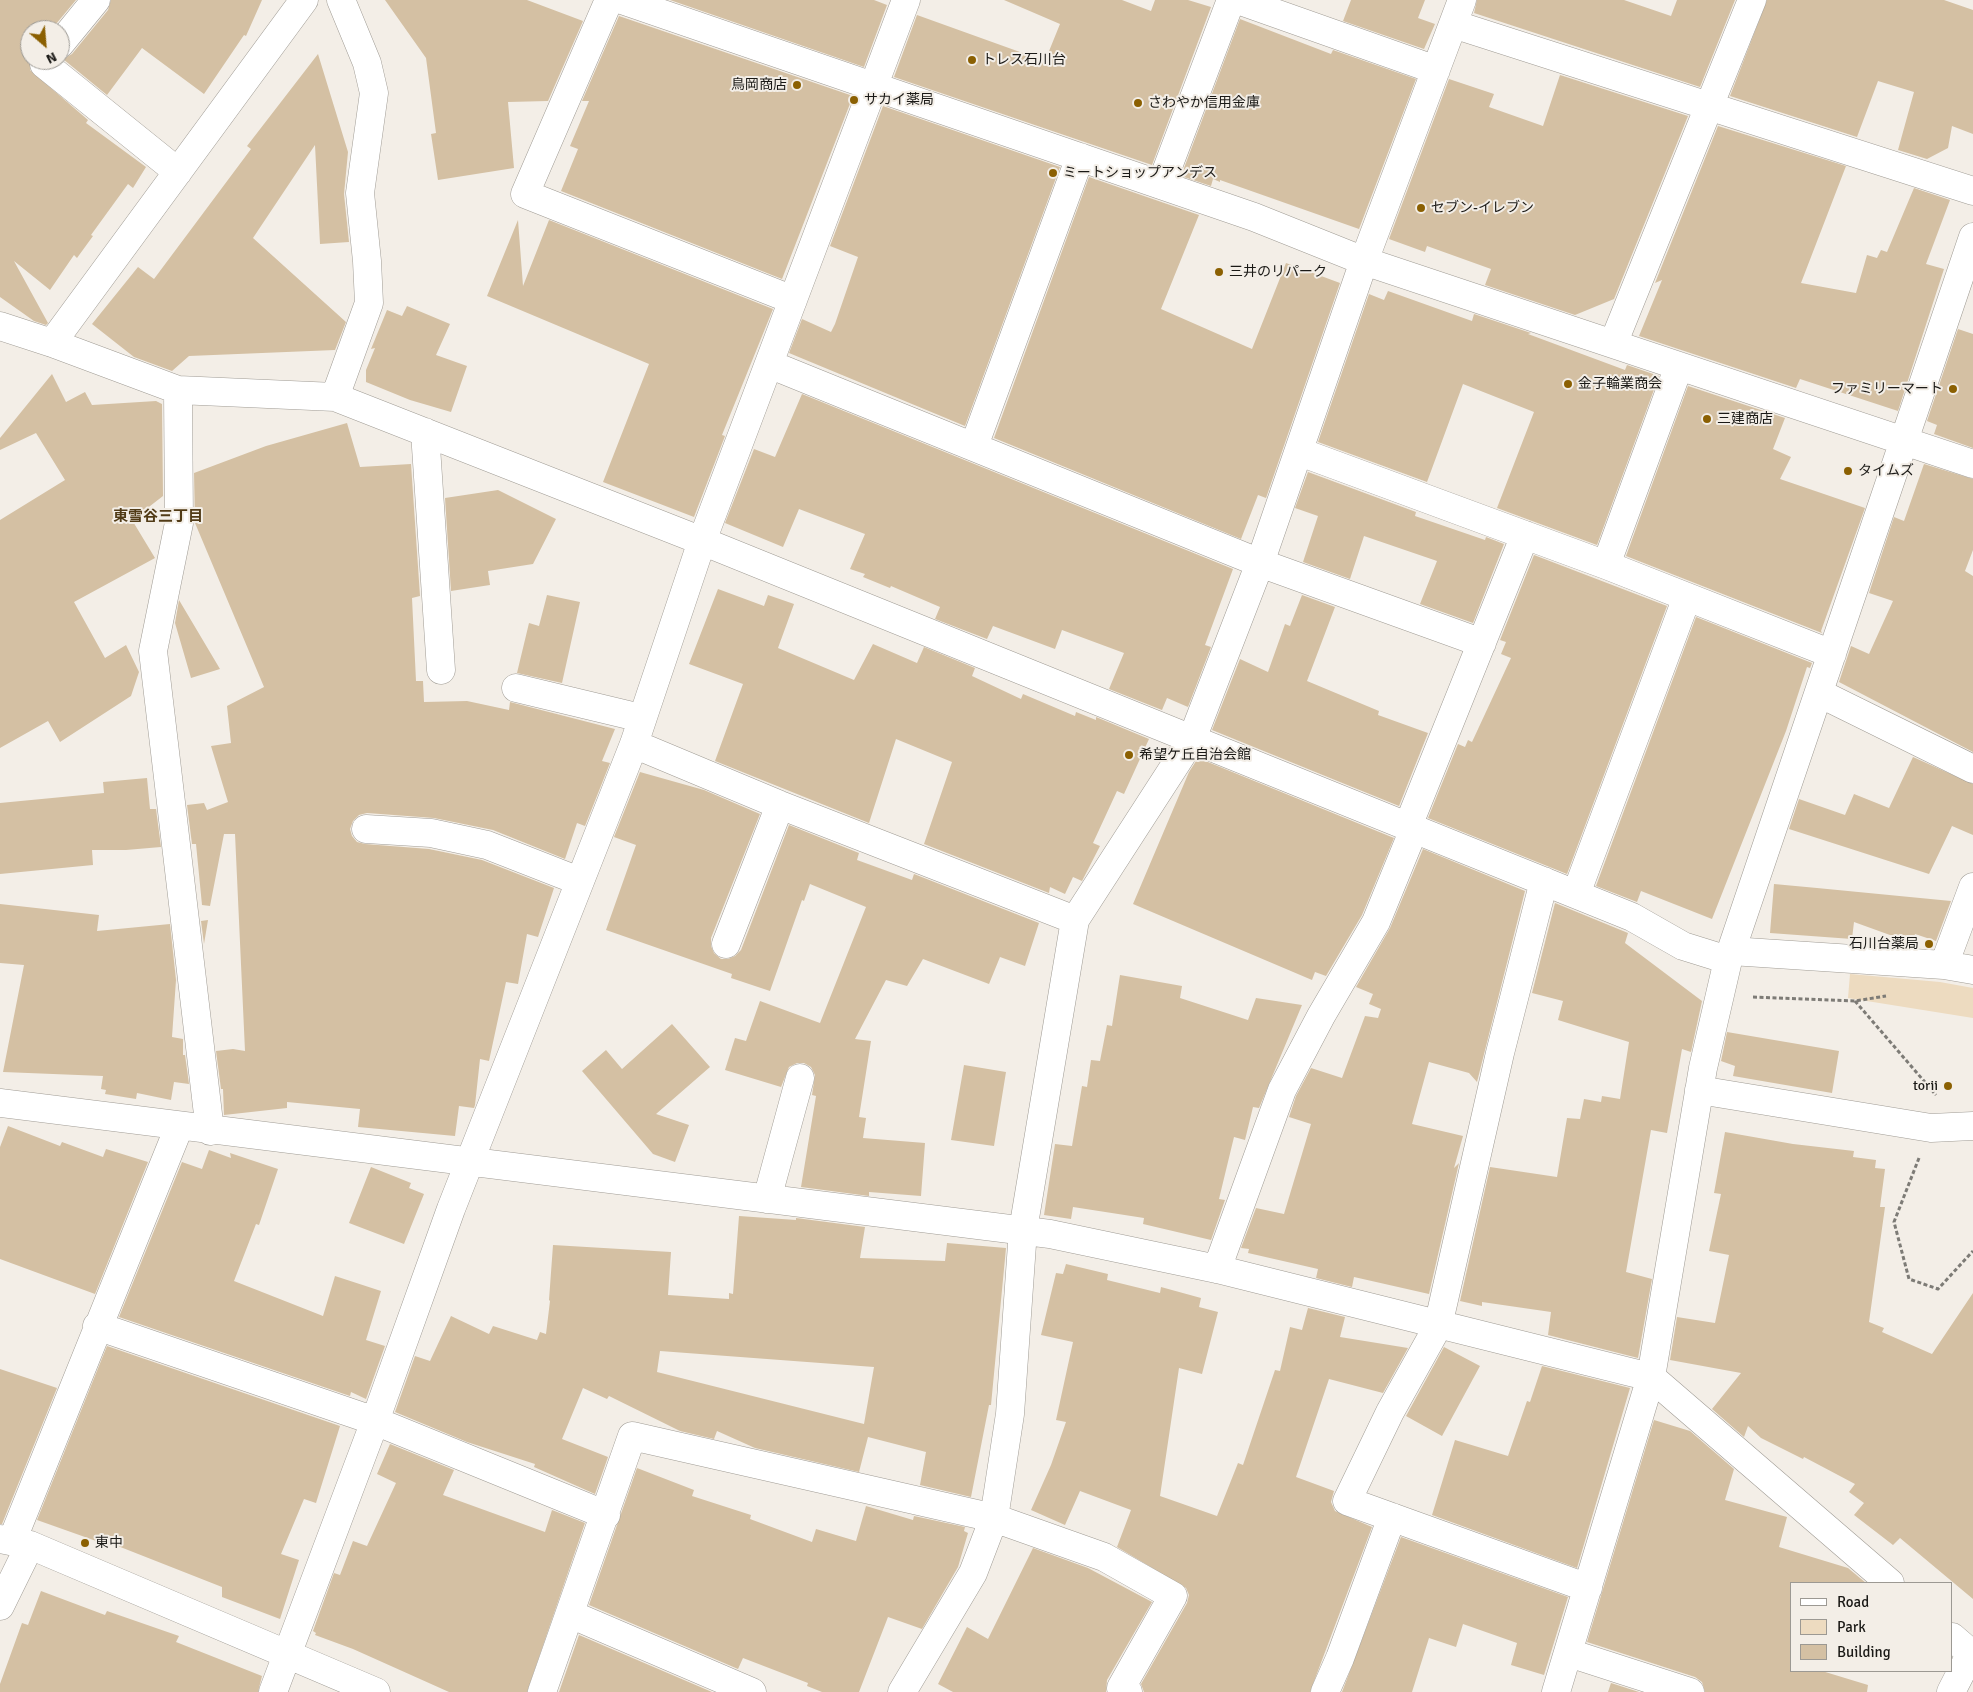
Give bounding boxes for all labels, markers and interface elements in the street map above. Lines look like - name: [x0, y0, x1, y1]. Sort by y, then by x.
- north arrow: [20, 20, 70, 70]
- text: N: [43, 48, 60, 68]
- place label: トレス石川台: [982, 52, 1066, 68]
- marker: トレス石川台: [966, 54, 978, 66]
- place label: 鳥岡商店: [731, 77, 787, 93]
- marker: 鳥岡商店: [791, 79, 803, 91]
- place label: サカイ薬局: [864, 92, 934, 108]
- marker: サカイ薬局: [848, 94, 860, 106]
- place label: さわやか信用金庫: [1148, 95, 1260, 111]
- marker: さわやか信用金庫: [1132, 97, 1144, 109]
- place label: ミートショップアンデス: [1063, 165, 1217, 181]
- marker: ミートショップアンデス: [1047, 167, 1059, 179]
- place label: セブン-イレブン: [1431, 200, 1534, 216]
- marker: セブン-イレブン: [1415, 202, 1427, 214]
- place label: 三井のリパーク: [1229, 264, 1327, 280]
- marker: 三井のリパーク: [1213, 266, 1225, 278]
- place label: 金子輪業商会: [1578, 376, 1662, 392]
- marker: 金子輪業商会: [1562, 378, 1574, 390]
- place label: ファミリーマート: [1831, 381, 1943, 397]
- marker: ファミリーマート: [1947, 383, 1959, 395]
- place label: 三建商店: [1717, 411, 1773, 427]
- marker: 三建商店: [1701, 413, 1713, 425]
- place label: タイムズ: [1858, 463, 1914, 479]
- marker: タイムズ: [1842, 465, 1854, 477]
- district label: 東雪谷三丁目: [113, 508, 203, 526]
- place label: 希望ケ丘自治会館: [1139, 747, 1251, 763]
- marker: 希望ケ丘自治会館: [1123, 749, 1135, 761]
- place label: 石川台薬局: [1849, 936, 1919, 952]
- marker: 石川台薬局: [1923, 938, 1935, 950]
- place label: torii: [1913, 1078, 1938, 1094]
- marker: torii: [1942, 1080, 1954, 1092]
- place label: 東中: [95, 1535, 123, 1551]
- marker: 東中: [79, 1537, 91, 1549]
- legend: [1790, 1582, 1953, 1672]
- text: Road: [1837, 1593, 1869, 1611]
- text: Park: [1837, 1618, 1866, 1636]
- text: Building: [1837, 1643, 1891, 1661]

